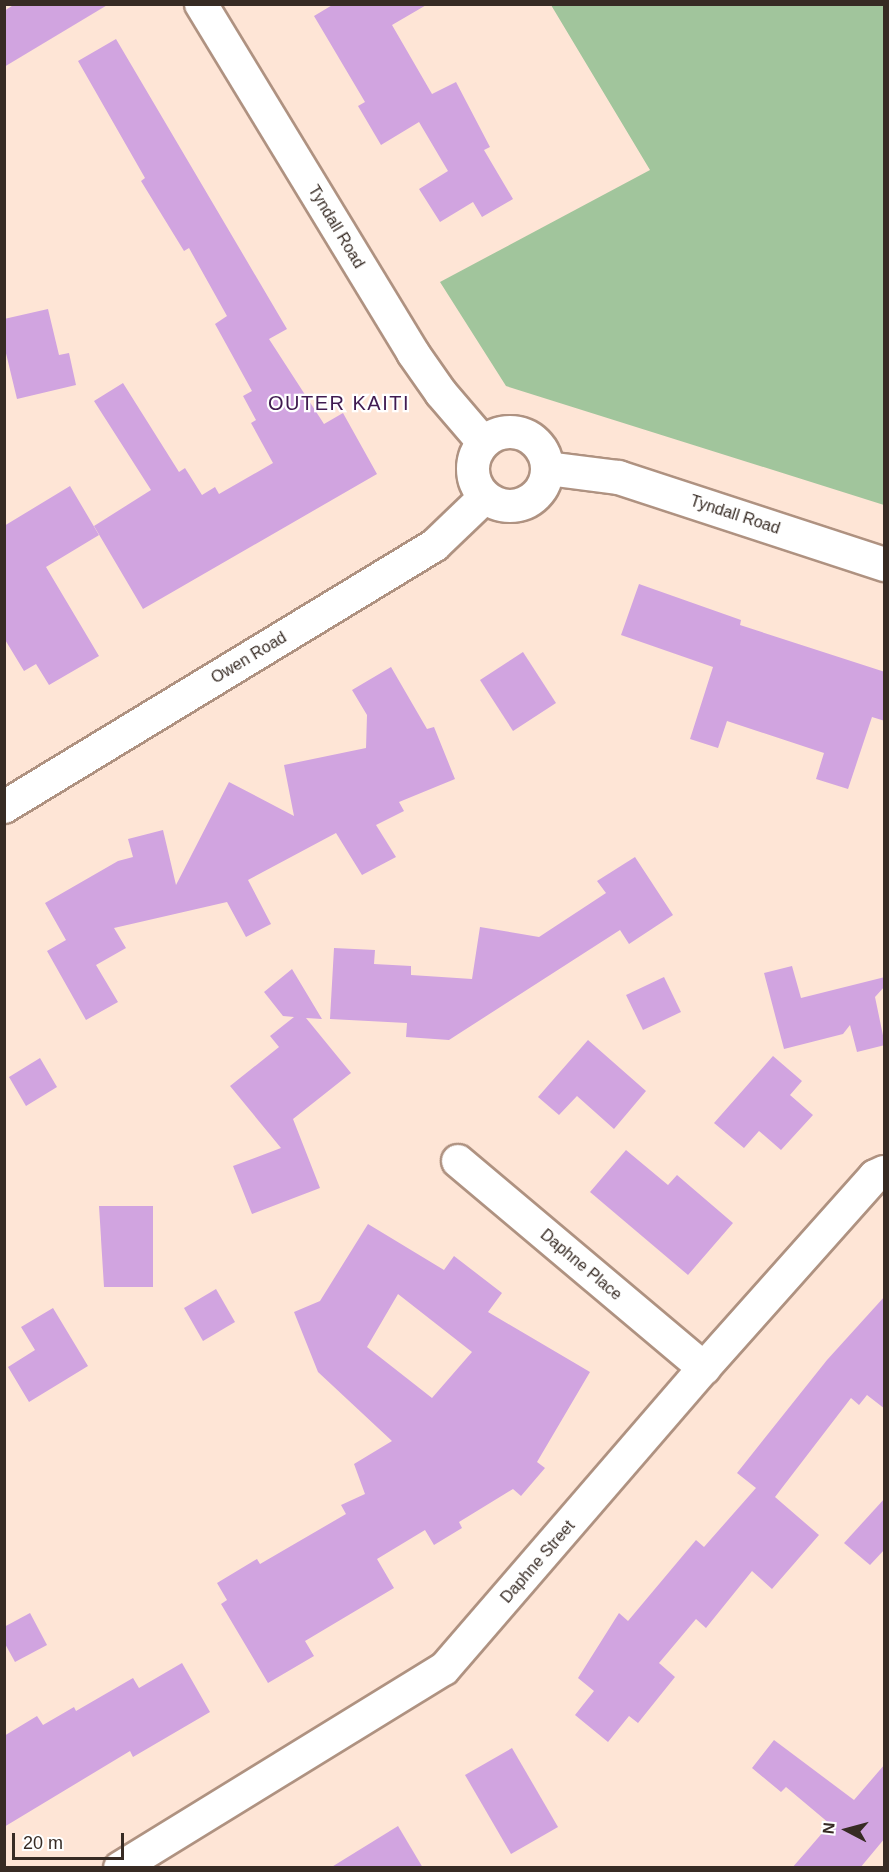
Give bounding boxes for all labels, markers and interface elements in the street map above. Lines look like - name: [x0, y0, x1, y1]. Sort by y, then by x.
- street label: Tyndall Road: [304, 182, 368, 272]
- district label: OUTER KAITI: [268, 391, 410, 415]
- street label: Tyndall Road: [688, 491, 782, 539]
- street label: Owen Road: [208, 628, 290, 688]
- street label: Daphne Place: [536, 1225, 626, 1305]
- street label: Daphne Street: [497, 1517, 579, 1607]
- north arrow: [817, 1800, 877, 1860]
- scale bar: [15, 1821, 128, 1859]
- text: N: [820, 1821, 838, 1835]
- text: 20 m: [23, 1833, 63, 1853]

